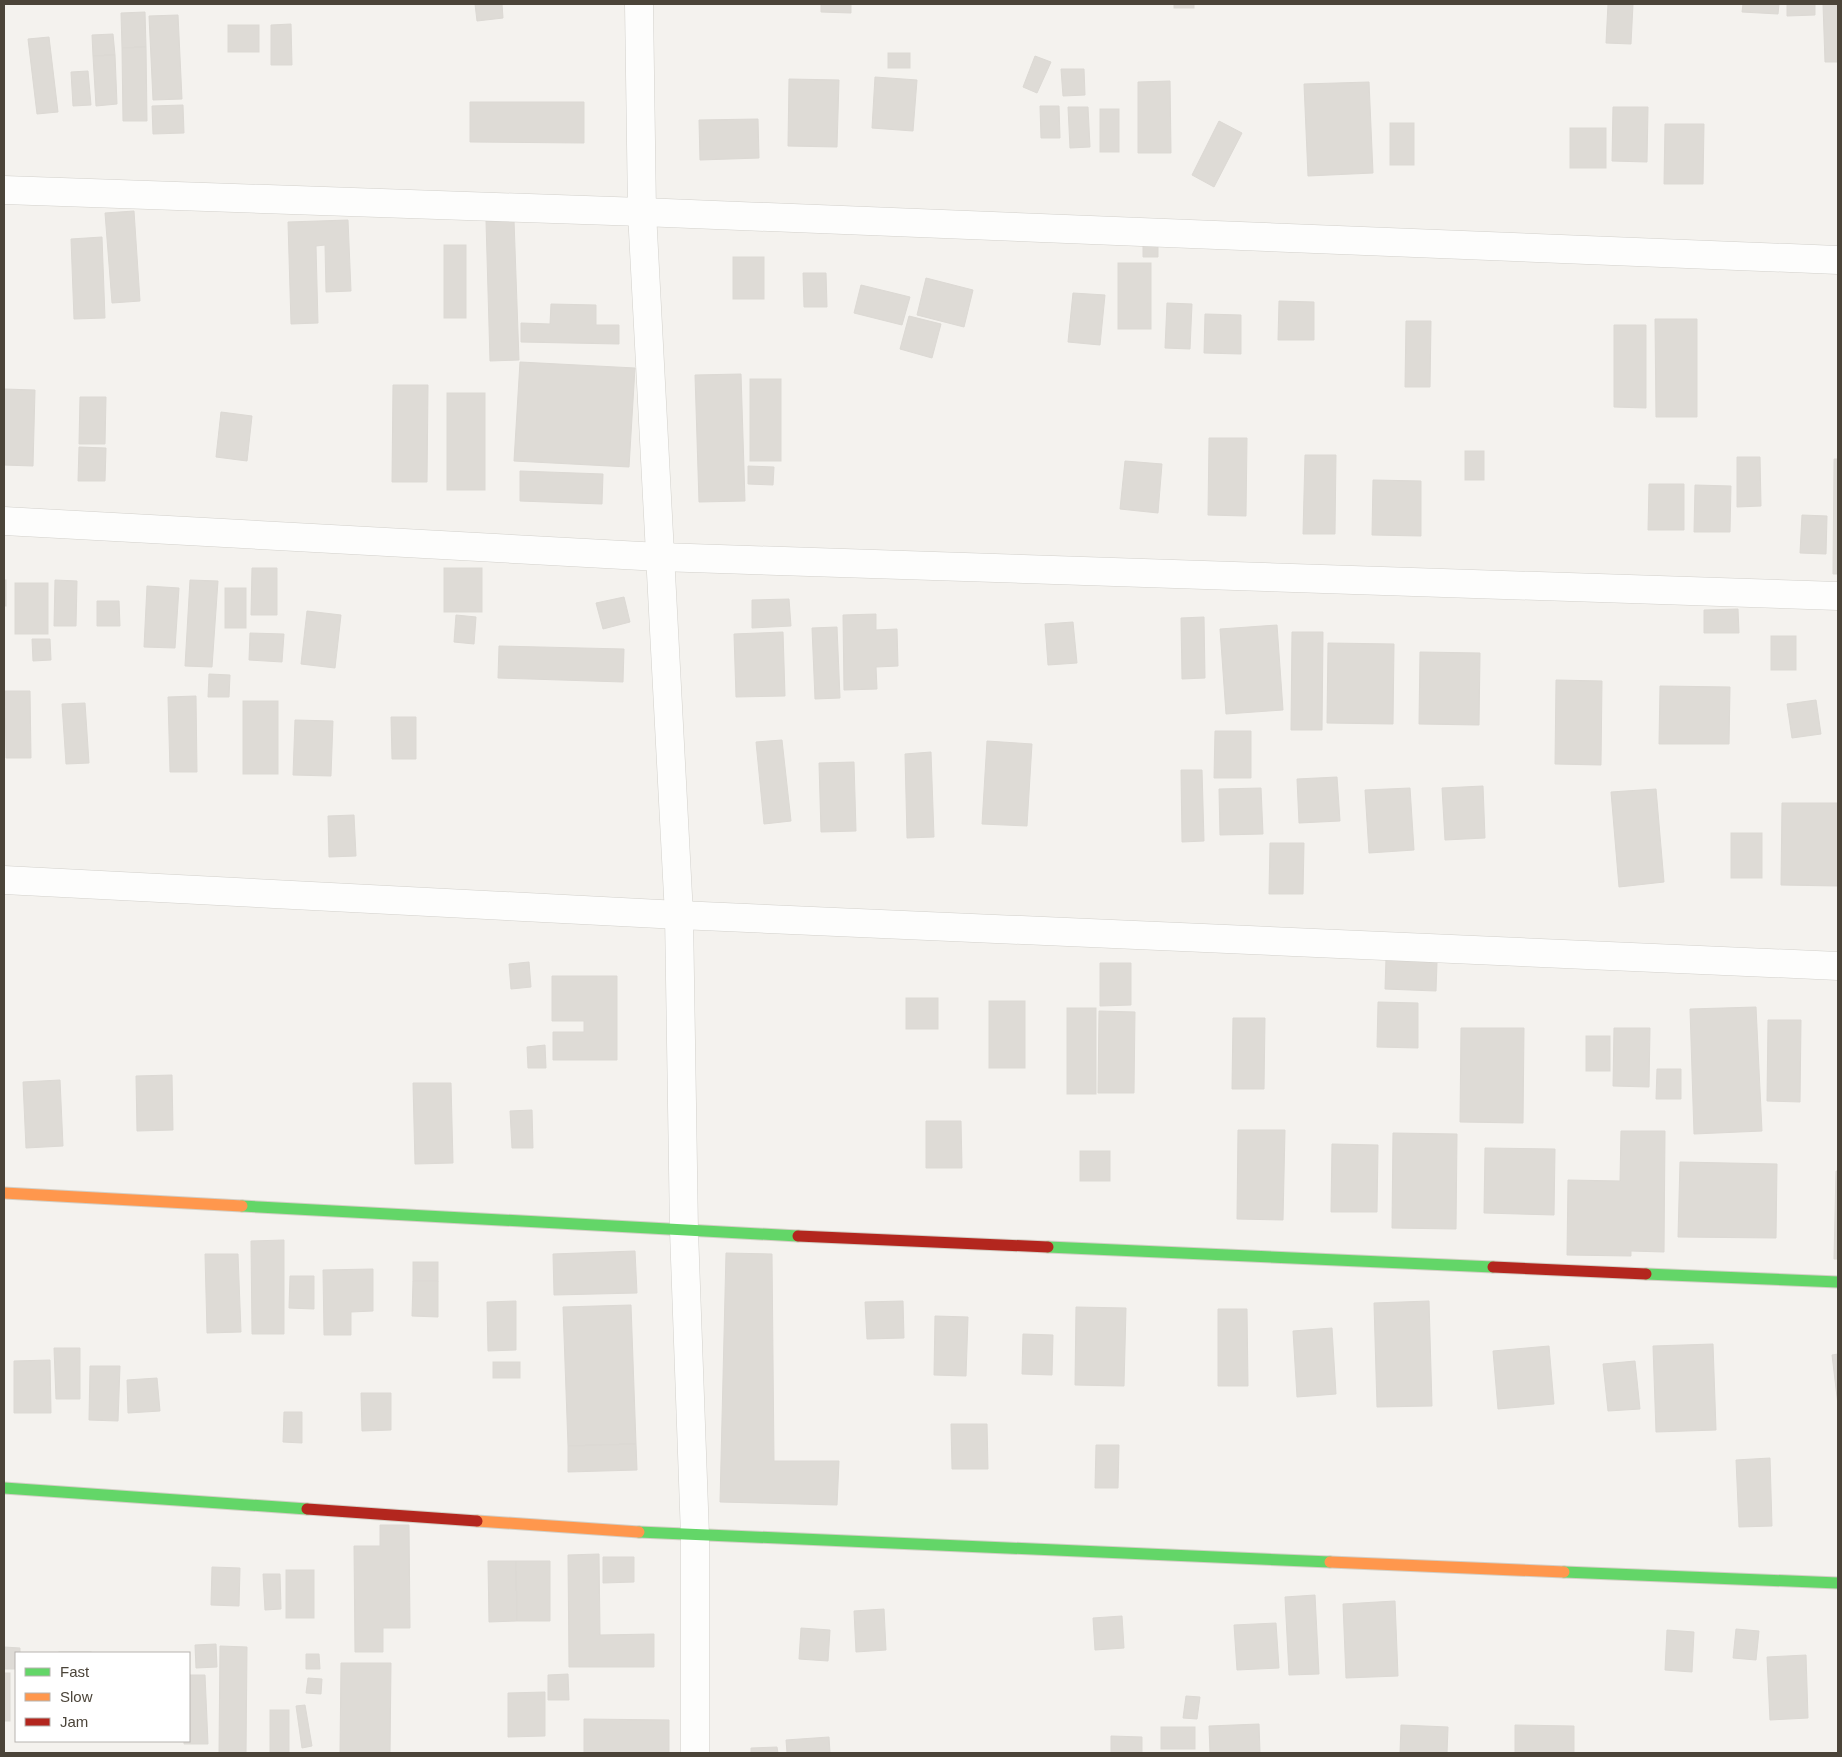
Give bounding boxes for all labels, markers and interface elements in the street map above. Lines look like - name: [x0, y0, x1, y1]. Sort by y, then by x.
- legend: [15, 1652, 190, 1742]
- text: Fast: [60, 1663, 90, 1680]
- text: Slow: [60, 1688, 93, 1705]
- text: Jam: [60, 1713, 88, 1730]

